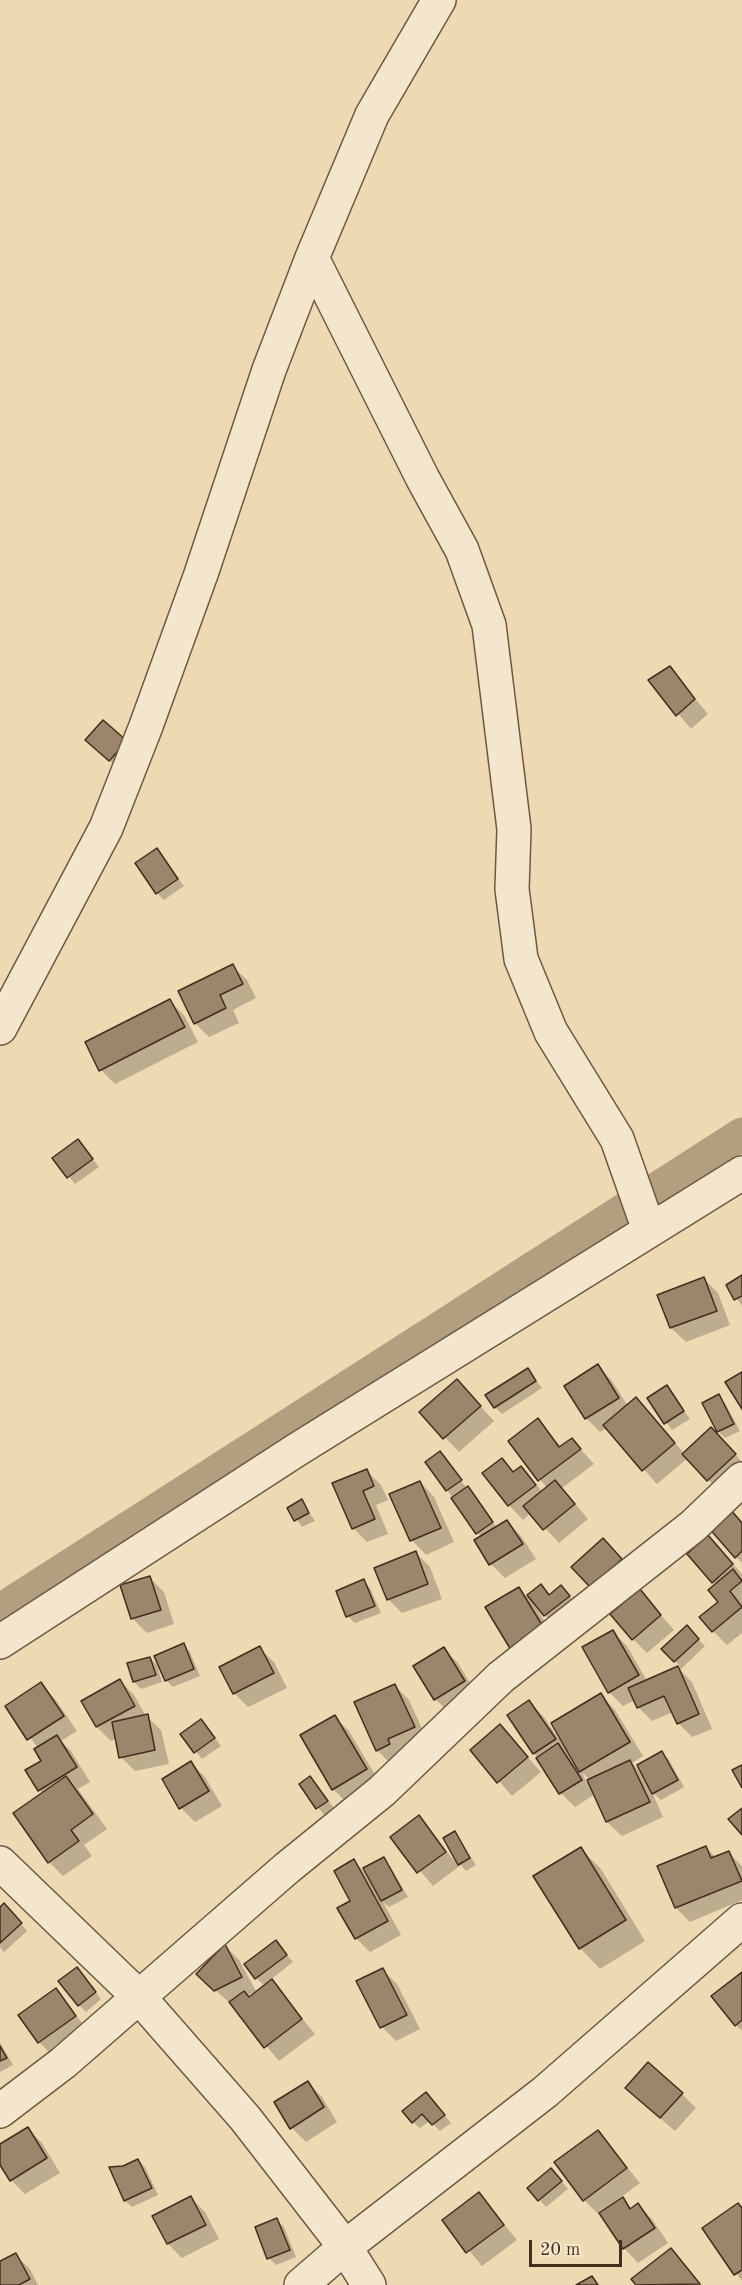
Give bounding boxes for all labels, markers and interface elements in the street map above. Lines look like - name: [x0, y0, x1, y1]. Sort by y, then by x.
- scale bar: [532, 2228, 625, 2266]
- text: 20 m: [540, 2241, 580, 2259]

